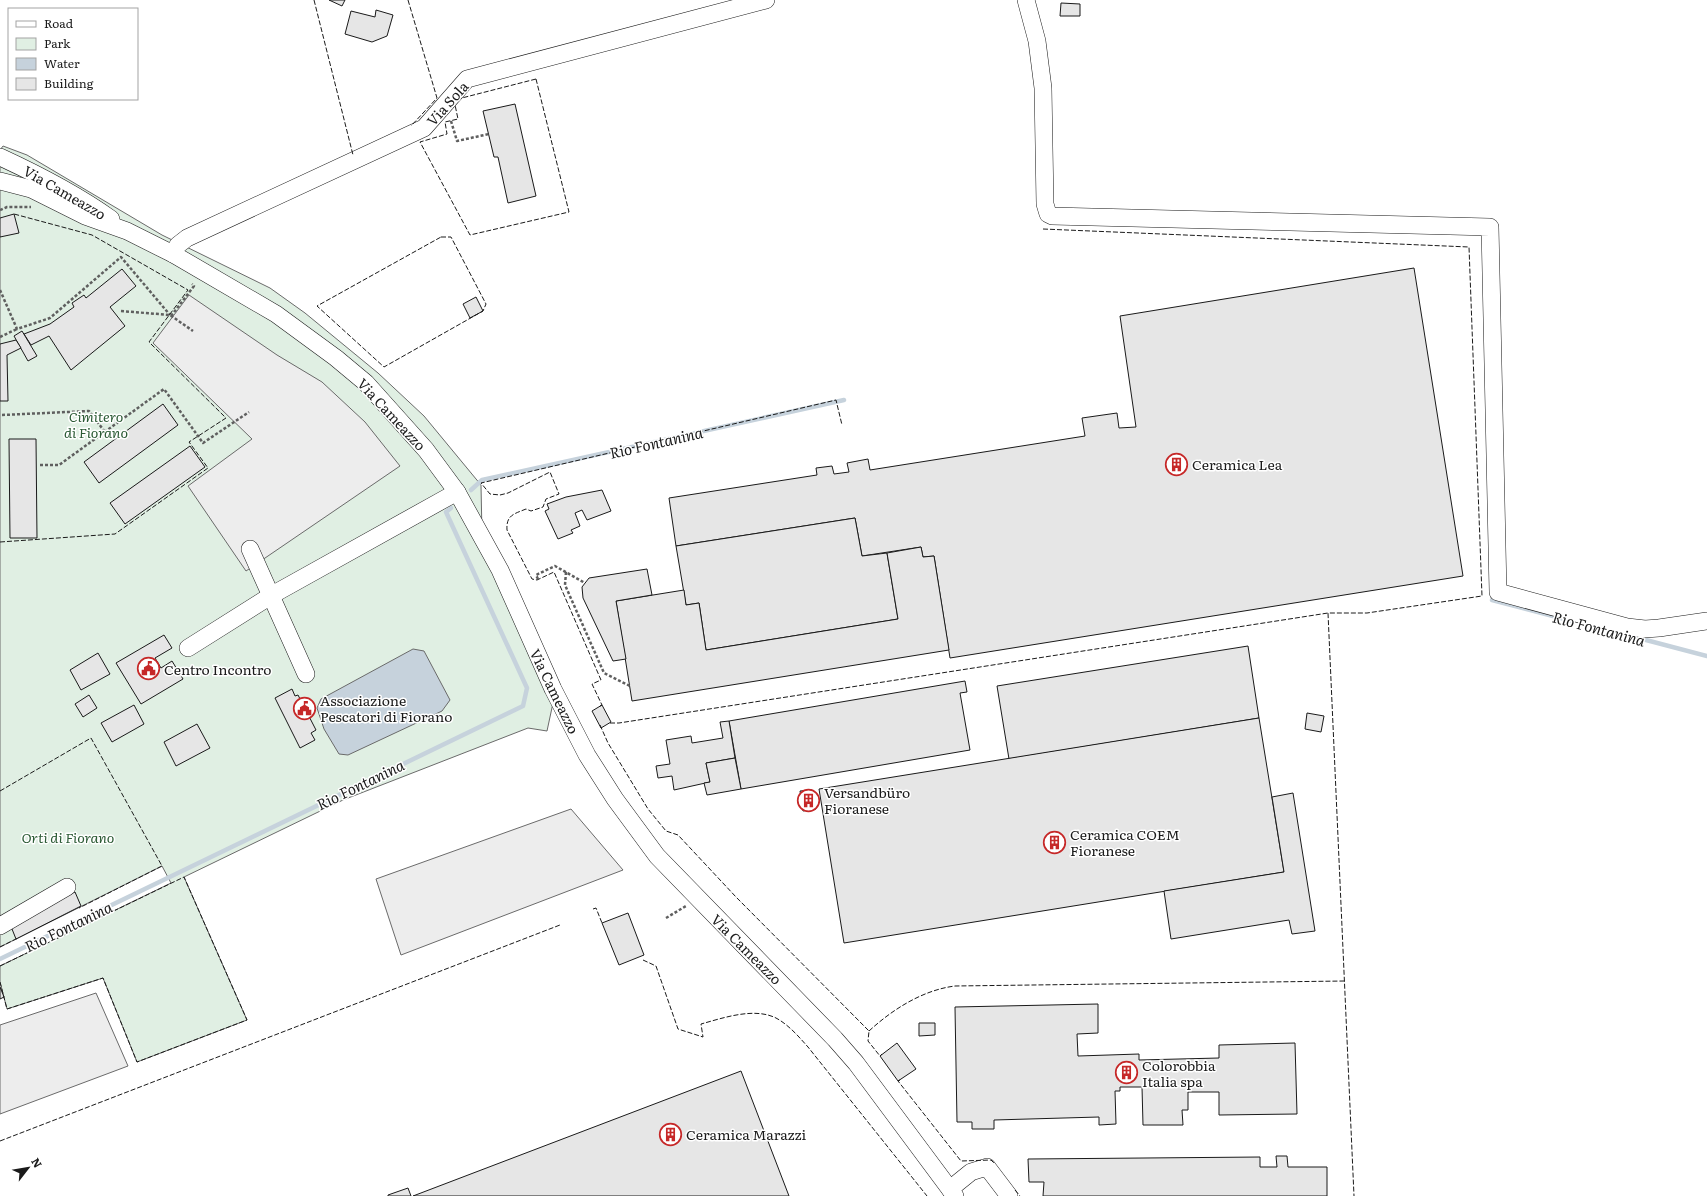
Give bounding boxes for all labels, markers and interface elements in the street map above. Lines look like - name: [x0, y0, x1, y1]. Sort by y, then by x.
- legend: [8, 8, 138, 100]
- text: Road: [44, 14, 74, 32]
- text: Park: [44, 34, 71, 52]
- text: Water: [44, 54, 80, 72]
- text: Building: [44, 74, 94, 92]
- street label: Via Sola: [422, 76, 473, 130]
- street label: Via Cameazzo: [20, 160, 110, 224]
- street label: Via Cameazzo: [353, 373, 431, 455]
- park label: Cimitero di Fiorano: [64, 406, 128, 442]
- water label: Rio Fontanina: [607, 420, 705, 464]
- building icon: Ceramica Lea: [1164, 451, 1190, 477]
- place label: Ceramica Lea: [1192, 454, 1283, 474]
- water label: Rio Fontanina: [1550, 605, 1648, 652]
- street label: Via Cameazzo: [526, 645, 584, 737]
- public building icon: Centro Incontro: [136, 656, 162, 682]
- place label: Centro Incontro: [164, 659, 271, 679]
- place label: Associazione Pescatori di Fiorano: [320, 690, 452, 726]
- public building icon: Associazione Pescatori di Fiorano: [292, 695, 318, 721]
- water label: Rio Fontanina: [312, 753, 408, 815]
- place label: Versandbüro Fioranese: [824, 782, 910, 818]
- building icon: Versandbüro Fioranese: [795, 787, 821, 813]
- place label: Ceramica COEM Fioranese: [1070, 824, 1180, 860]
- park label: Orti di Fiorano: [22, 827, 114, 847]
- building icon: Ceramica COEM Fioranese: [1041, 829, 1067, 855]
- water label: Rio Fontanina: [20, 895, 116, 957]
- street label: Via Cameazzo: [707, 909, 787, 989]
- place label: Colorobbia Italia spa: [1142, 1055, 1216, 1091]
- building icon: Colorobbia Italia spa: [1113, 1060, 1139, 1086]
- building icon: Ceramica Marazzi: [658, 1121, 684, 1147]
- place label: Ceramica Marazzi: [686, 1124, 806, 1144]
- north arrow: [8, 1148, 48, 1188]
- text: N: [28, 1154, 47, 1170]

